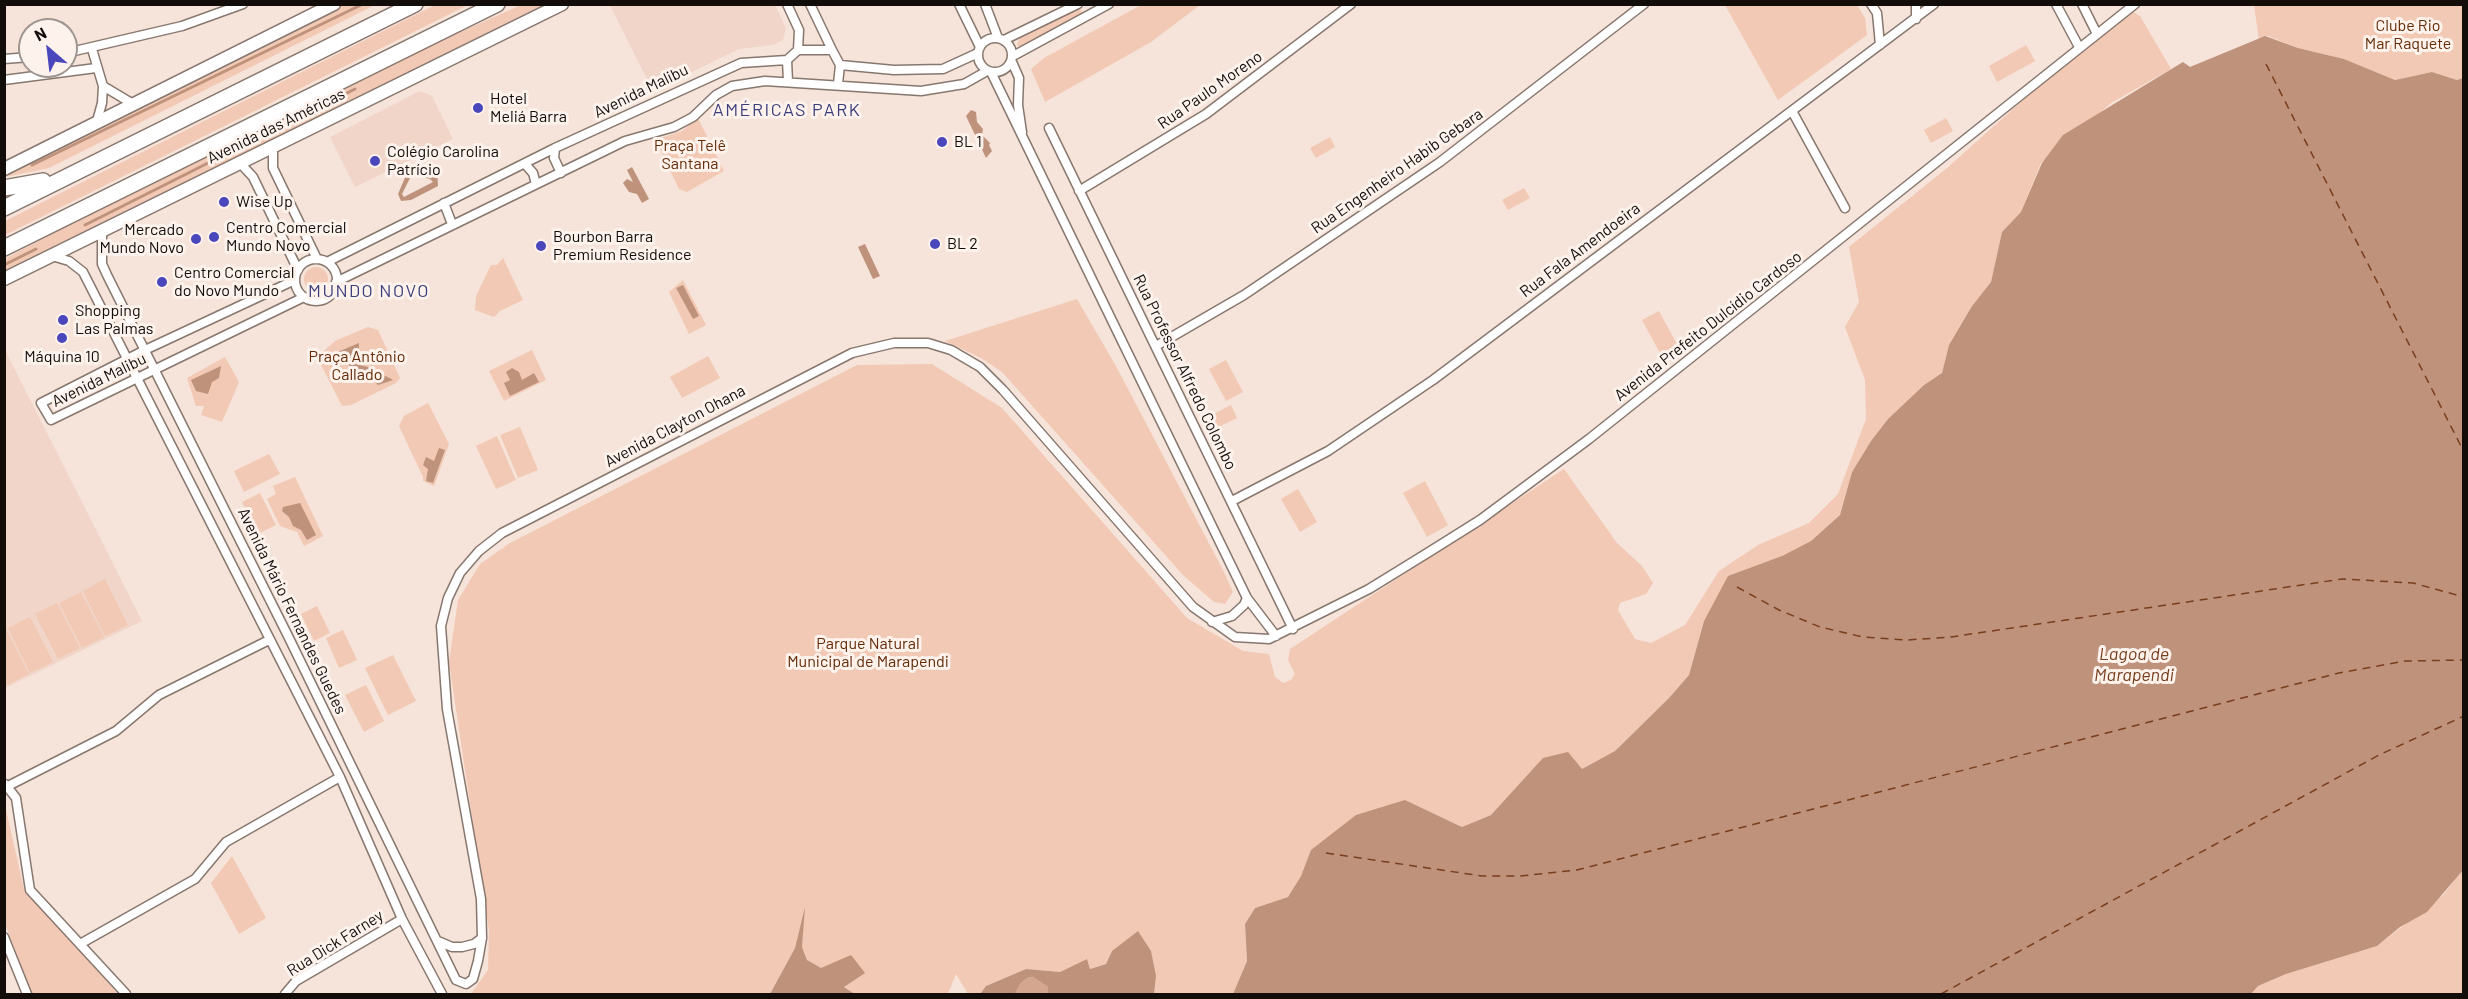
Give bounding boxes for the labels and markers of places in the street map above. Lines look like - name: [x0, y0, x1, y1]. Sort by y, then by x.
- place label: Hotel Meliá Barra: [490, 89, 567, 127]
- marker: Hotel Meliá Barra: [471, 101, 485, 115]
- place label: BL 1: [954, 132, 982, 152]
- marker: BL 1: [935, 135, 949, 149]
- place label: Colégio Carolina Patrício: [387, 142, 499, 180]
- marker: Colégio Carolina Patrício: [368, 154, 382, 168]
- place label: Wise Up: [236, 192, 293, 212]
- marker: Wise Up: [217, 195, 231, 209]
- place label: Centro Comercial Mundo Novo: [226, 218, 346, 256]
- place label: Mercado Mundo Novo: [100, 220, 184, 258]
- place label: Bourbon Barra Premium Residence: [553, 227, 692, 265]
- marker: Centro Comercial Mundo Novo: [207, 230, 221, 244]
- marker: Mercado Mundo Novo: [189, 232, 203, 246]
- place label: BL 2: [947, 234, 978, 254]
- marker: BL 2: [928, 237, 942, 251]
- marker: Bourbon Barra Premium Residence: [534, 239, 548, 253]
- place label: Centro Comercial do Novo Mundo: [174, 263, 294, 301]
- marker: Centro Comercial do Novo Mundo: [155, 275, 169, 289]
- place label: Shopping Las Palmas: [75, 301, 154, 339]
- marker: Shopping Las Palmas: [56, 313, 70, 327]
- marker: Máquina 10: [55, 331, 69, 345]
- place label: Máquina 10: [24, 347, 100, 367]

